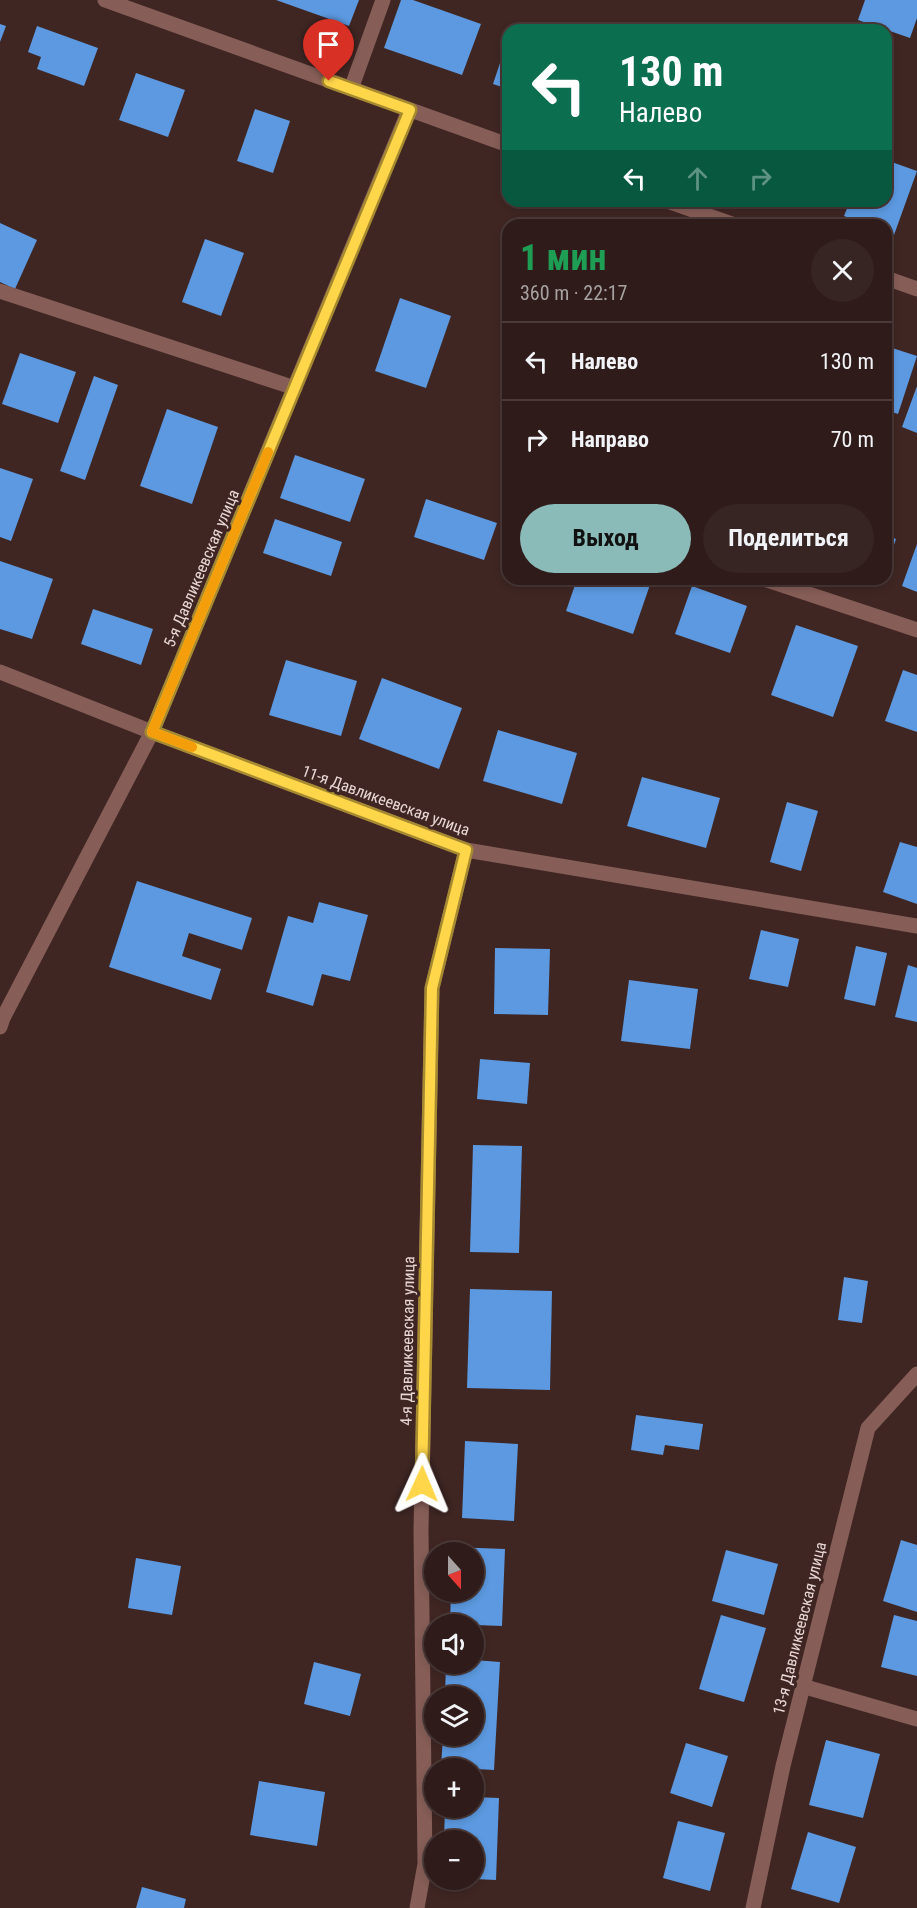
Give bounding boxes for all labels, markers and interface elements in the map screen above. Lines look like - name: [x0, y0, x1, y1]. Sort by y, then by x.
- pin: [303, 19, 354, 81]
- icon: arrive: [312, 28, 345, 61]
- text: 130 m: [619, 47, 724, 96]
- icon: left: [520, 48, 598, 126]
- text: Налево: [619, 97, 702, 129]
- icon: left: [618, 162, 651, 195]
- icon: ahead: [681, 162, 714, 195]
- icon: right: [744, 162, 777, 195]
- text: 1 мин: [520, 237, 606, 279]
- button: close: [811, 239, 874, 302]
- text: 360 m · 22:17: [520, 281, 627, 305]
- icon: left: [520, 345, 553, 378]
- text: Налево: [571, 349, 638, 374]
- text: 130 m: [820, 349, 874, 374]
- icon: right: [520, 423, 553, 456]
- text: Направо: [571, 427, 649, 452]
- text: 70 m: [831, 427, 874, 452]
- street label: 5-я Давликеевская улица: [160, 487, 243, 650]
- button: Выход: [520, 504, 691, 573]
- button: Поделиться: [703, 504, 874, 573]
- street label: 11-я Давликеевская улица: [299, 761, 472, 840]
- street label: 4-я Давликеевская улица: [397, 1256, 418, 1426]
- position arrow: [390, 1452, 454, 1516]
- street label: 13-я Давликеевская улица: [769, 1540, 830, 1716]
- north arrow: [424, 1542, 484, 1602]
- map controls: [424, 1542, 484, 1890]
- button: sound: [424, 1614, 484, 1674]
- button: layers: [424, 1686, 484, 1746]
- button: +: [424, 1758, 484, 1818]
- button: −: [424, 1830, 484, 1890]

